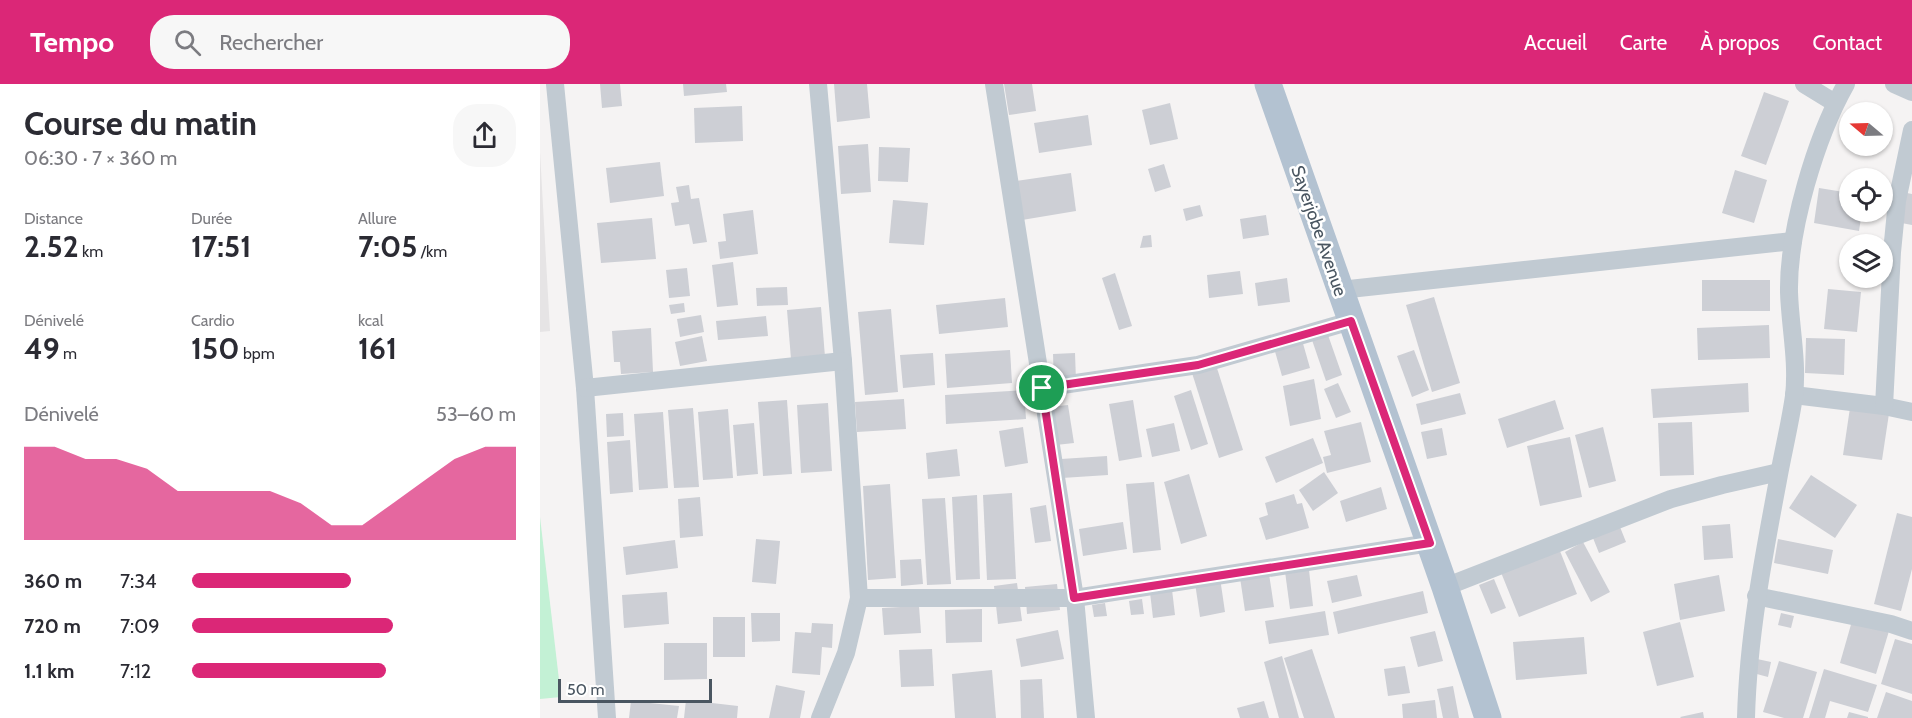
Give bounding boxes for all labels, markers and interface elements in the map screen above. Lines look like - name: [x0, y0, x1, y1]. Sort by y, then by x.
- search box: [150, 15, 570, 69]
- text: Tempo: [30, 25, 114, 59]
- icon: search: [171, 26, 204, 59]
- text: Rechercher: [219, 29, 323, 56]
- text: Accueil: [1524, 30, 1587, 55]
- text: Carte: [1620, 30, 1667, 55]
- text: À propos: [1700, 30, 1779, 55]
- text: Contact: [1812, 30, 1882, 55]
- north arrow: [1839, 102, 1893, 156]
- map controls: [1839, 102, 1893, 288]
- text: Course du matin: [24, 103, 257, 143]
- button: share: [453, 104, 516, 167]
- text: 06:30 · 7 × 360 m: [24, 146, 177, 170]
- street label: Sayerjobe Avenue: [1286, 163, 1352, 299]
- button: locate: [1839, 168, 1893, 222]
- text: Distance: [24, 209, 83, 228]
- text: Durée: [191, 209, 232, 228]
- text: Allure: [358, 209, 397, 228]
- text: 2.52: [24, 228, 79, 265]
- text: 17:51: [191, 228, 251, 265]
- text: 7:05: [358, 228, 417, 265]
- button: layers: [1839, 234, 1893, 288]
- text: km: [79, 242, 103, 261]
- text: /km: [417, 242, 447, 261]
- text: Dénivelé: [24, 311, 84, 330]
- text: Cardio: [191, 311, 234, 330]
- text: kcal: [358, 311, 384, 330]
- text: 49: [24, 330, 60, 367]
- text: 150: [191, 330, 239, 367]
- text: 161: [358, 330, 397, 367]
- text: m: [60, 344, 77, 363]
- text: bpm: [239, 344, 275, 363]
- pin: [1016, 362, 1067, 413]
- icon: arrive: [1025, 371, 1058, 404]
- text: Dénivelé: [24, 402, 99, 426]
- text: 53–60 m: [436, 402, 516, 426]
- text: 360 m: [24, 569, 82, 593]
- text: 7:34: [120, 569, 157, 593]
- text: 720 m: [24, 614, 81, 638]
- text: 7:09: [120, 614, 160, 638]
- text: 1.1 km: [24, 659, 74, 683]
- text: 7:12: [120, 659, 151, 683]
- scale bar: [558, 676, 712, 704]
- text: 50 m: [567, 680, 604, 699]

